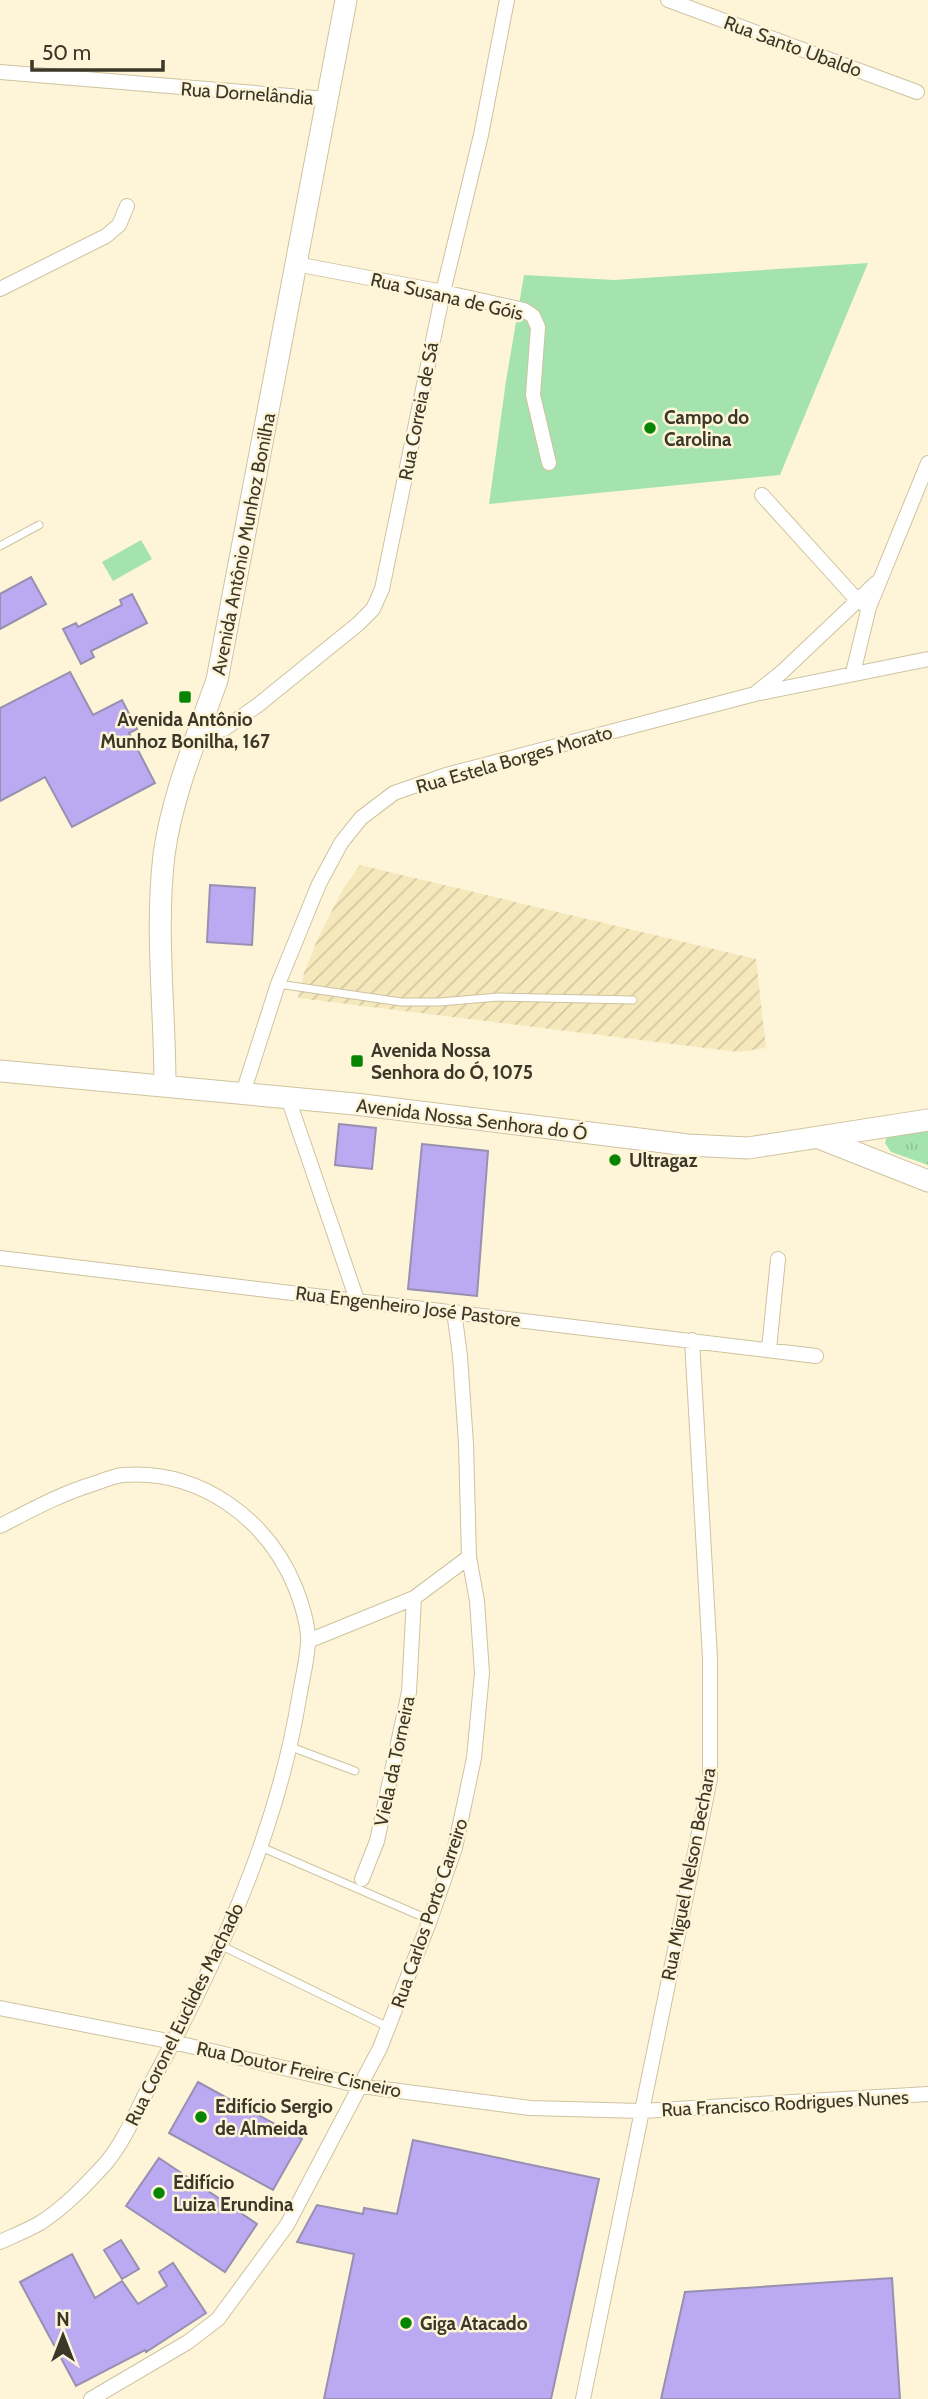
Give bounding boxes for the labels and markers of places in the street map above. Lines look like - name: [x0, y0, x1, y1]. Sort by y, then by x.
- place label: Campo do Carolina: [664, 406, 749, 451]
- marker: Campo do Carolina: [642, 420, 658, 436]
- marker: Avenida Antônio Munhoz Bonilha, 167: [177, 689, 193, 705]
- place label: Avenida Antônio Munhoz Bonilha, 167: [100, 708, 270, 753]
- place label: Avenida Nossa Senhora do Ó, 1075: [371, 1039, 533, 1084]
- marker: Avenida Nossa Senhora do Ó, 1075: [349, 1053, 365, 1069]
- place label: Ultragaz: [629, 1149, 697, 1172]
- marker: Ultragaz: [607, 1152, 623, 1168]
- place label: Edifício Sergio de Almeida: [215, 2095, 333, 2140]
- marker: Edifício Sergio de Almeida: [193, 2109, 209, 2125]
- place label: Edifício Luiza Erundina: [173, 2171, 294, 2216]
- marker: Edifício Luiza Erundina: [151, 2185, 167, 2201]
- place label: Giga Atacado: [420, 2312, 528, 2335]
- marker: Giga Atacado: [398, 2315, 414, 2331]

